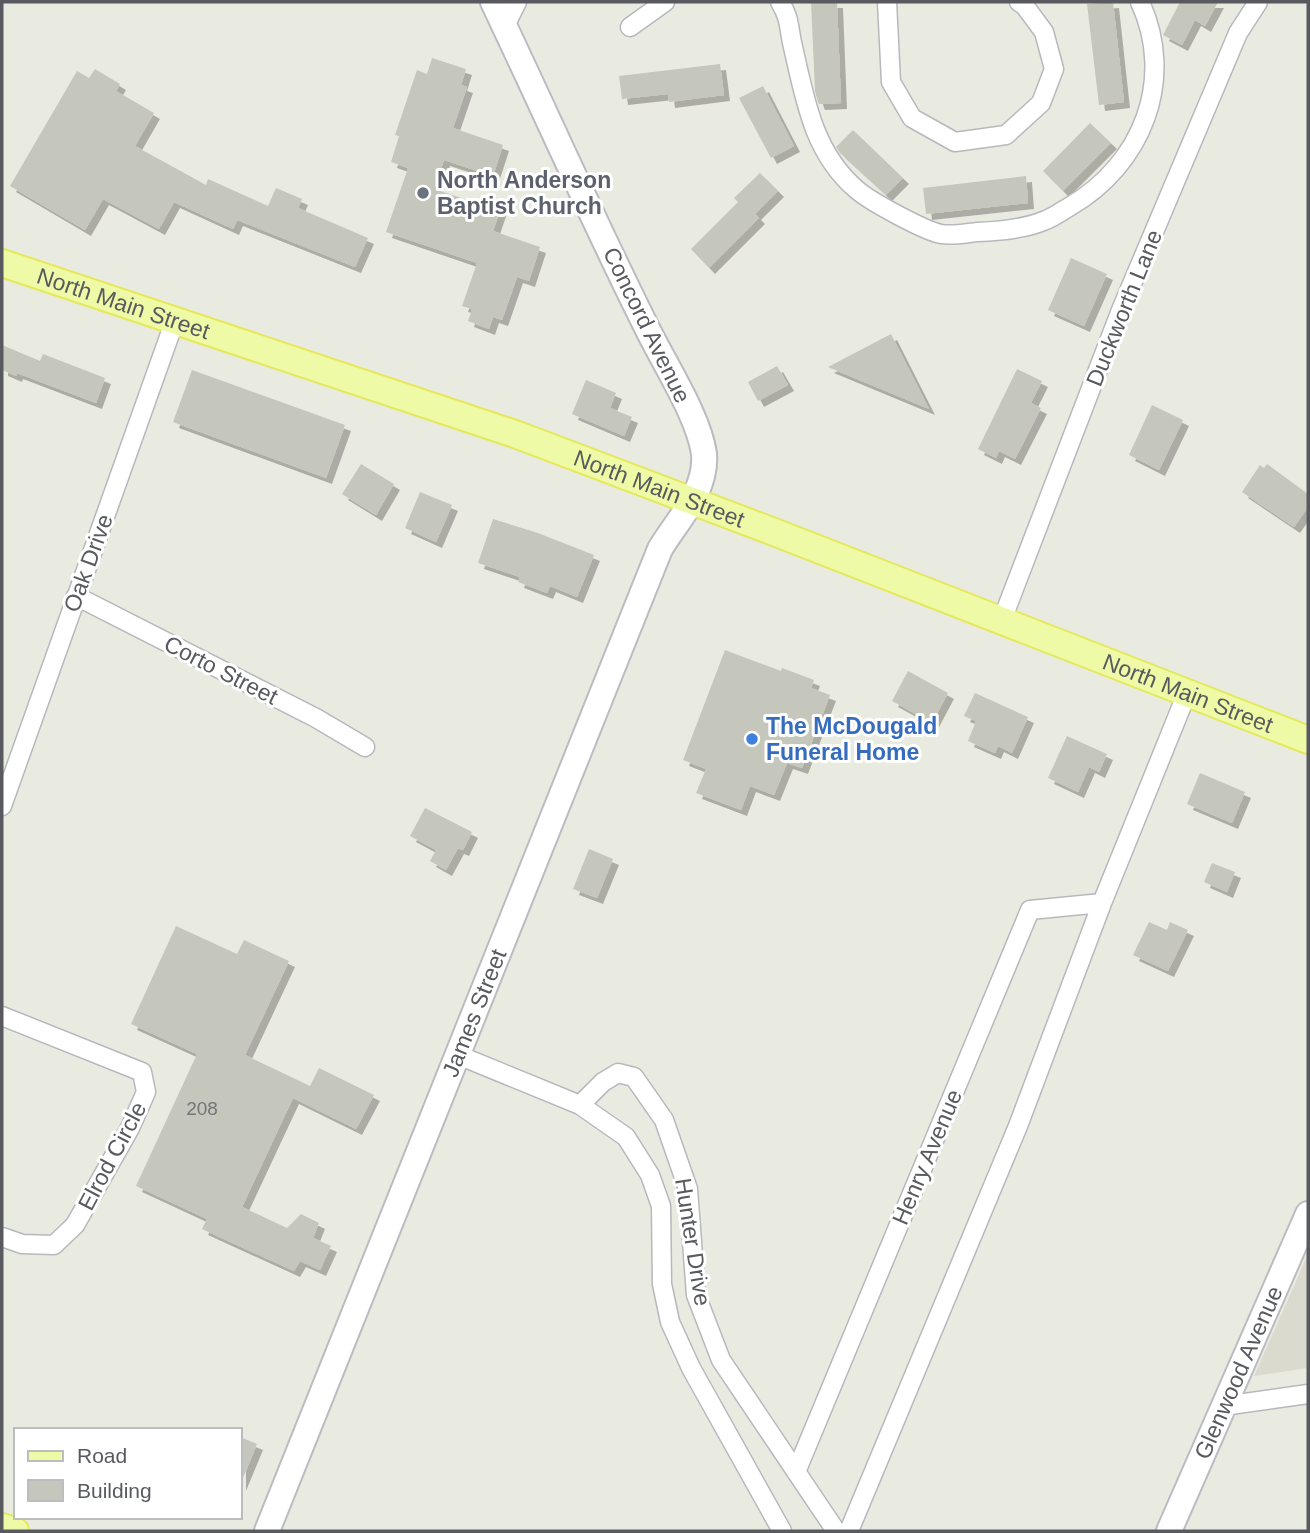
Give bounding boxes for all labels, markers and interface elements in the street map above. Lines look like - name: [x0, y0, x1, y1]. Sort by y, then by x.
- place label: North Anderson Baptist Church: [437, 167, 611, 219]
- marker: North Anderson Baptist Church: [415, 185, 431, 201]
- street label: Duckworth Lane: [1081, 226, 1167, 390]
- street label: Concord Avenue: [598, 243, 696, 407]
- street label: North Main Street: [34, 263, 214, 345]
- street label: North Main Street: [570, 445, 749, 533]
- street label: Oak Drive: [58, 511, 118, 615]
- street label: Corto Street: [160, 630, 283, 710]
- street label: North Main Street: [1099, 648, 1277, 738]
- place label: The McDougald Funeral Home: [766, 713, 937, 765]
- marker: The McDougald Funeral Home: [744, 731, 760, 747]
- street label: James Street: [437, 945, 512, 1081]
- street label: Henry Avenue: [887, 1086, 967, 1228]
- street label: Elrod Circle: [73, 1097, 151, 1215]
- house number: 208: [186, 1098, 218, 1119]
- street label: Hunter Drive: [670, 1176, 716, 1308]
- street label: Glenwood Avenue: [1189, 1282, 1288, 1463]
- legend: [14, 1428, 242, 1519]
- text: Road: [77, 1444, 127, 1467]
- text: Building: [77, 1479, 152, 1502]

